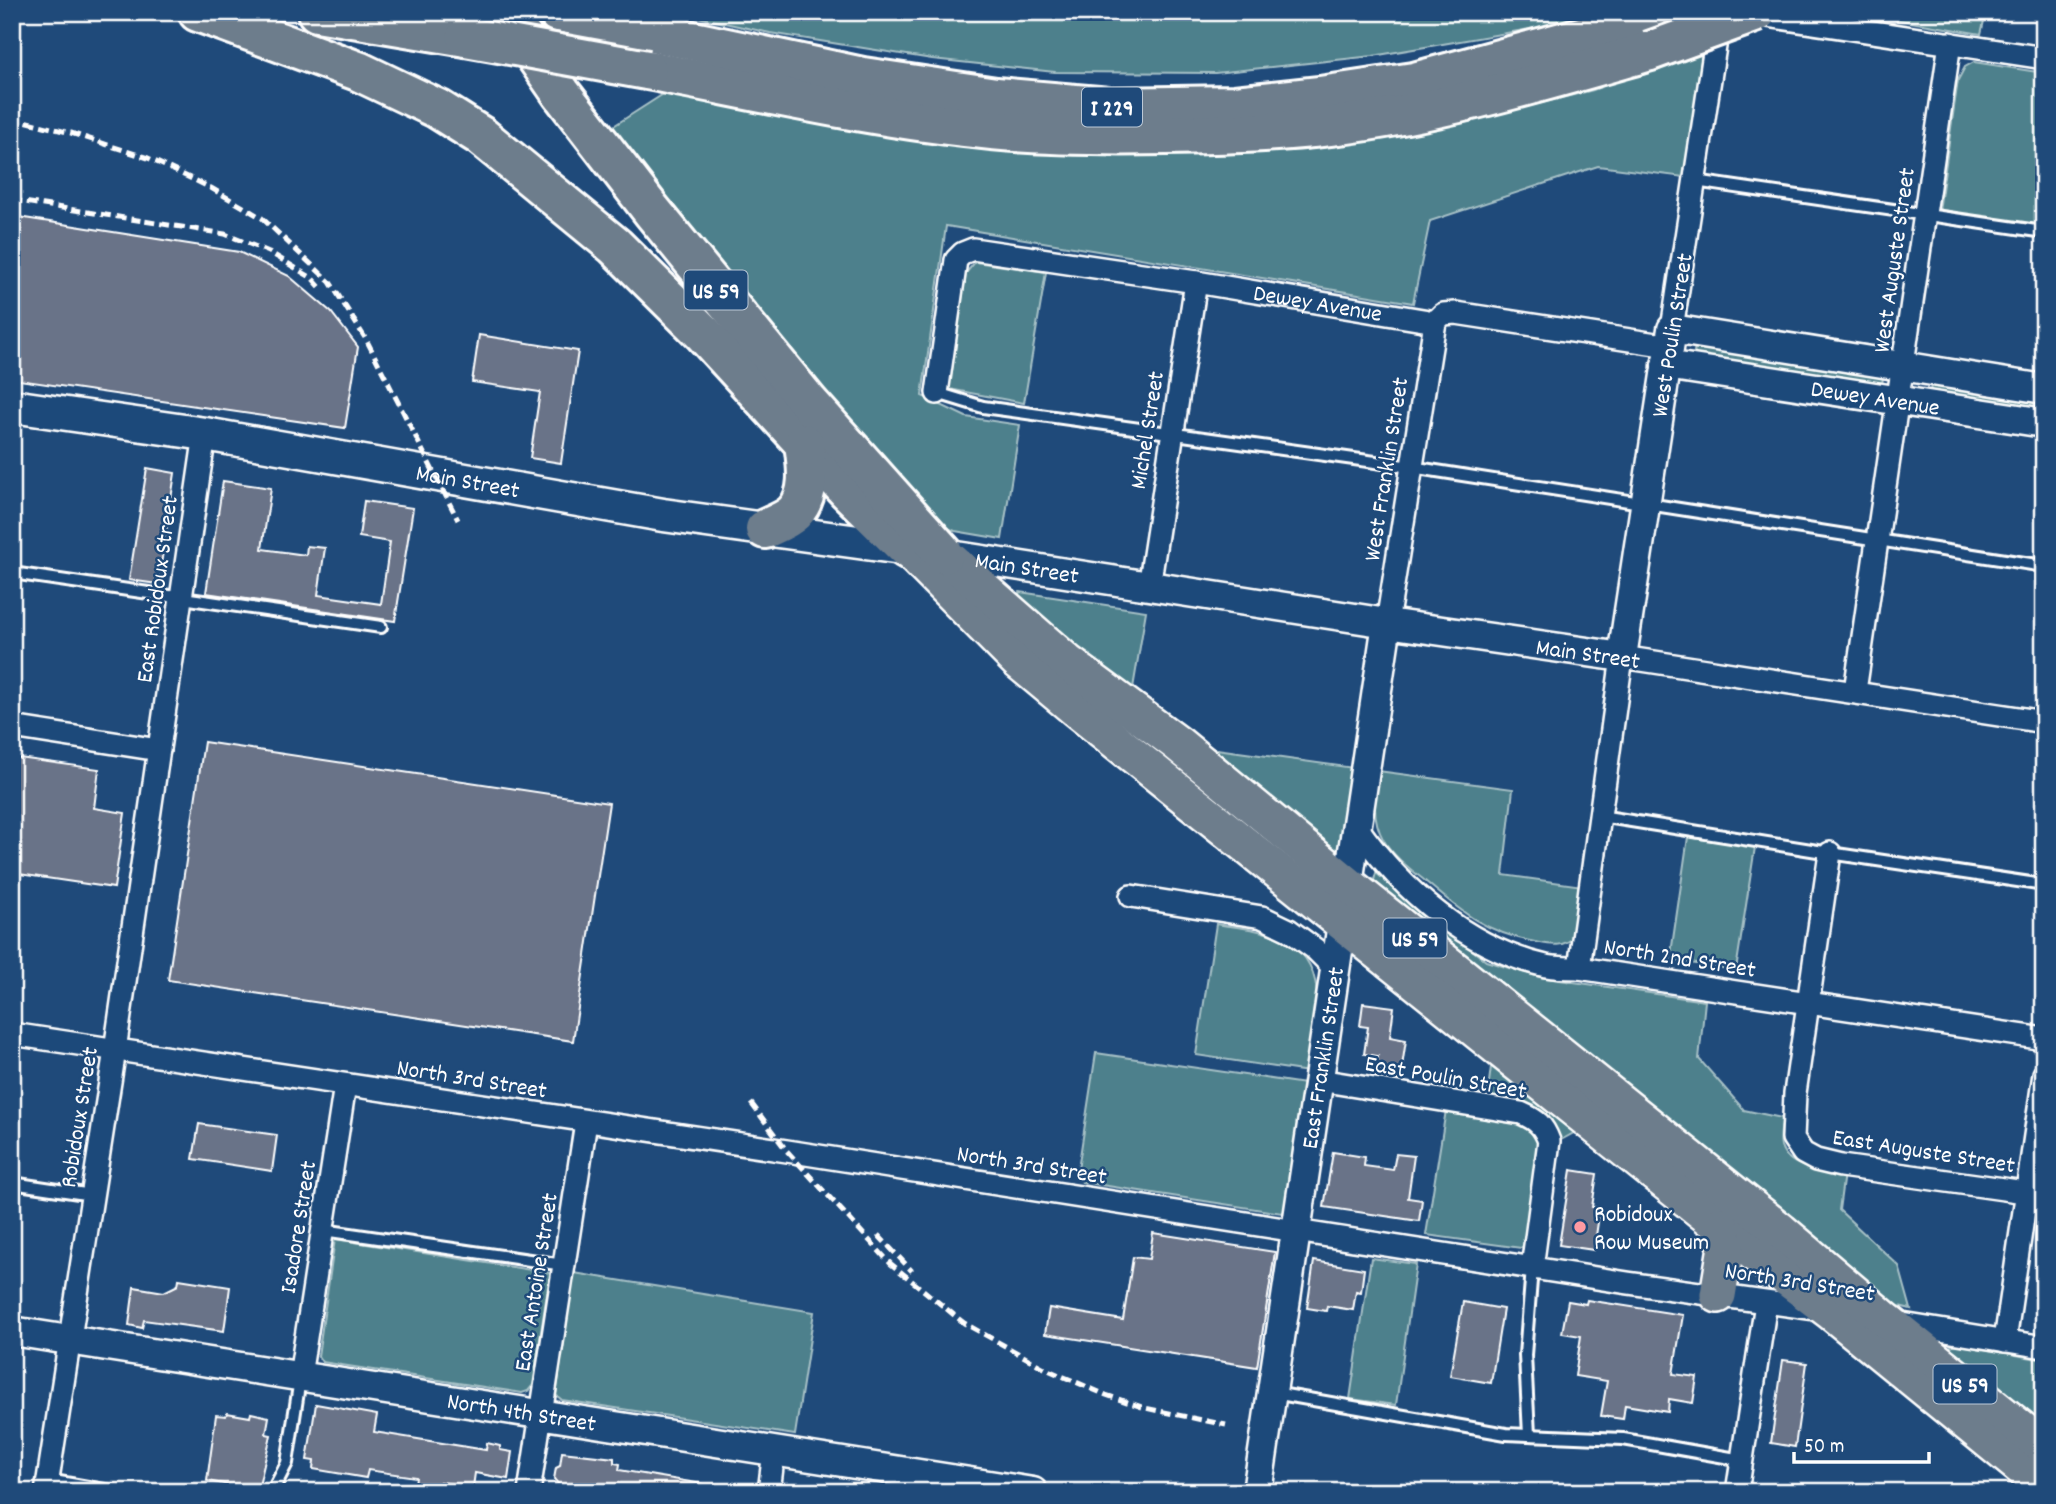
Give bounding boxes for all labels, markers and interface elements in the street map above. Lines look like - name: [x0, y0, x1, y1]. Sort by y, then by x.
- road number: I 229: [1082, 88, 1142, 127]
- street label: West Auguste Street: [1866, 166, 1926, 355]
- street label: West Poulin Street: [1644, 251, 1704, 420]
- road number: US 59: [684, 270, 748, 310]
- street label: Dewey Avenue: [1250, 278, 1384, 333]
- street label: Michel Street: [1123, 369, 1175, 492]
- street label: Dewey Avenue: [1808, 373, 1942, 427]
- street label: West Franklin Street: [1357, 375, 1419, 564]
- street label: Main Street: [413, 458, 522, 509]
- street label: East Robidoux Street: [129, 493, 189, 685]
- street label: Main Street: [972, 545, 1081, 595]
- street label: Main Street: [1533, 632, 1642, 680]
- road number: US 59: [1384, 918, 1446, 958]
- street label: North 2nd Street: [1601, 931, 1758, 989]
- street label: East Franklin Street: [1295, 965, 1355, 1152]
- street label: Robidoux Street: [53, 1044, 109, 1190]
- street label: East Poulin Street: [1362, 1048, 1529, 1110]
- street label: North 3rd Street: [394, 1052, 549, 1110]
- street label: East Auguste Street: [1830, 1122, 2017, 1184]
- street label: North 3rd Street: [954, 1138, 1109, 1196]
- street label: Isadore Street: [273, 1158, 327, 1296]
- street label: East Antoine Street: [507, 1191, 569, 1374]
- place label: Robidoux Row Museum: [1594, 1199, 1709, 1261]
- marker: Robidoux Row Museum: [1572, 1219, 1588, 1235]
- street label: North 3rd Street: [1722, 1255, 1877, 1313]
- road number: US 59: [1934, 1364, 1996, 1404]
- street label: North 4th Street: [444, 1386, 598, 1443]
- scale bar: [1794, 1420, 1928, 1464]
- text: 50 m: [1804, 1433, 1844, 1463]

